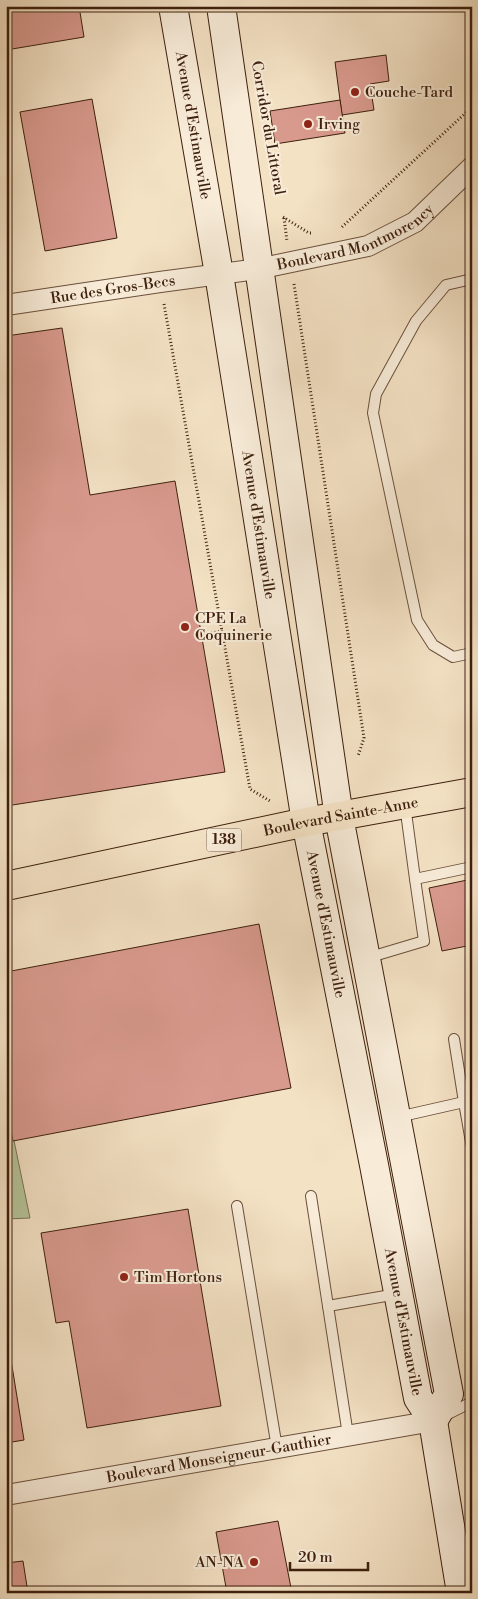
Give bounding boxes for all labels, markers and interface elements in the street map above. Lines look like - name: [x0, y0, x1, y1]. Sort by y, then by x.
- street label: Avenue d'Estimauville: [171, 49, 216, 201]
- street label: Corridor du Littoral: [247, 59, 289, 197]
- place label: Couche-Tard: [365, 83, 454, 102]
- marker: Couche-Tard: [349, 86, 361, 98]
- place label: Irving: [318, 115, 360, 134]
- marker: Irving: [302, 118, 314, 130]
- street label: Boulevard Montmorency: [274, 199, 438, 275]
- street label: Rue des Gros-Becs: [49, 271, 176, 308]
- street label: Avenue d'Estimauville: [238, 448, 280, 601]
- place label: CPE La Coquinerie: [195, 609, 272, 645]
- marker: CPE La Coquinerie: [179, 621, 191, 633]
- street label: Boulevard Sainte-Anne: [261, 792, 420, 841]
- road number: 138: [206, 828, 242, 852]
- street label: Avenue d'Estimauville: [302, 848, 350, 1000]
- street label: Avenue d'Estimauville: [380, 1245, 427, 1397]
- place label: Tim Hortons: [134, 1268, 222, 1287]
- marker: Tim Hortons: [118, 1271, 130, 1283]
- street label: Boulevard Monseigneur-Gauthier: [104, 1429, 333, 1487]
- scale bar: [290, 1539, 368, 1571]
- text: 20 m: [298, 1548, 333, 1567]
- place label: AN-NA: [194, 1553, 245, 1572]
- marker: AN-NA: [248, 1556, 260, 1568]

